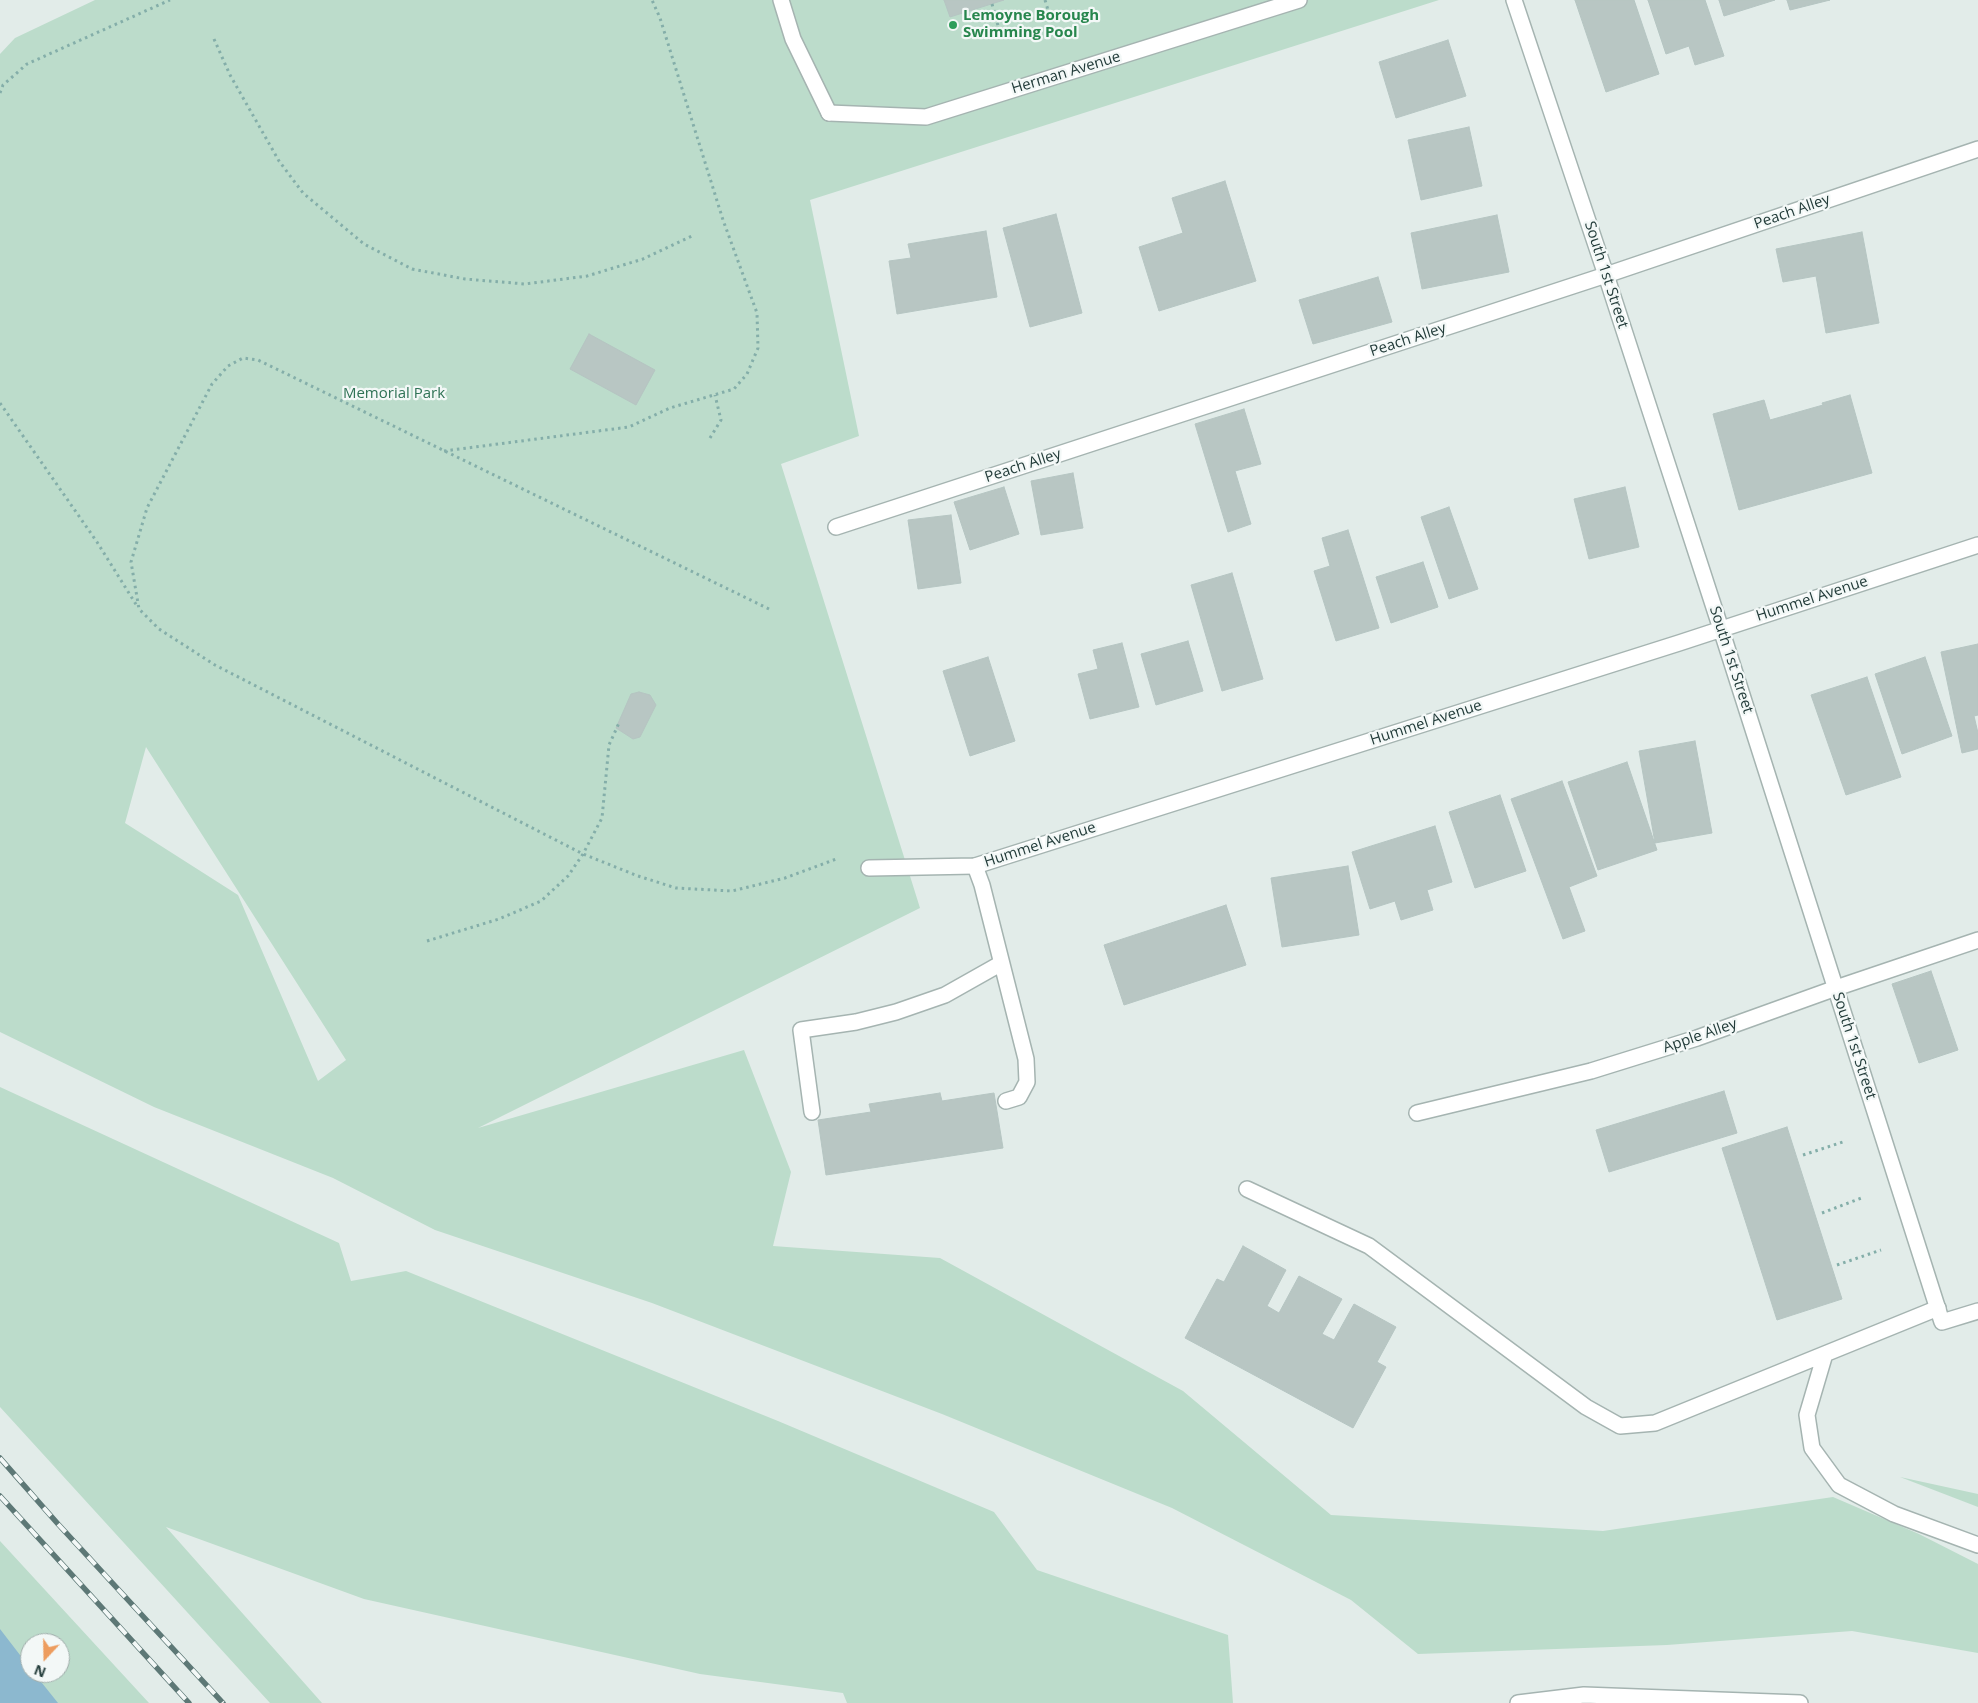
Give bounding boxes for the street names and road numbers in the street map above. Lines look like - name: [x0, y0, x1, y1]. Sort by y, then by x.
- street label: Herman Avenue: [1009, 48, 1123, 98]
- street label: Peach Alley: [1752, 191, 1832, 233]
- street label: South 1st Street: [1580, 219, 1632, 331]
- street label: Peach Alley: [1368, 319, 1448, 361]
- street label: Peach Alley: [983, 445, 1063, 487]
- street label: Hummel Avenue: [1754, 572, 1870, 626]
- street label: South 1st Street: [1705, 604, 1757, 716]
- street label: Hummel Avenue: [1368, 696, 1484, 750]
- street label: Hummel Avenue: [982, 818, 1098, 872]
- street label: South 1st Street: [1828, 990, 1880, 1102]
- street label: Apple Alley: [1661, 1015, 1739, 1057]

